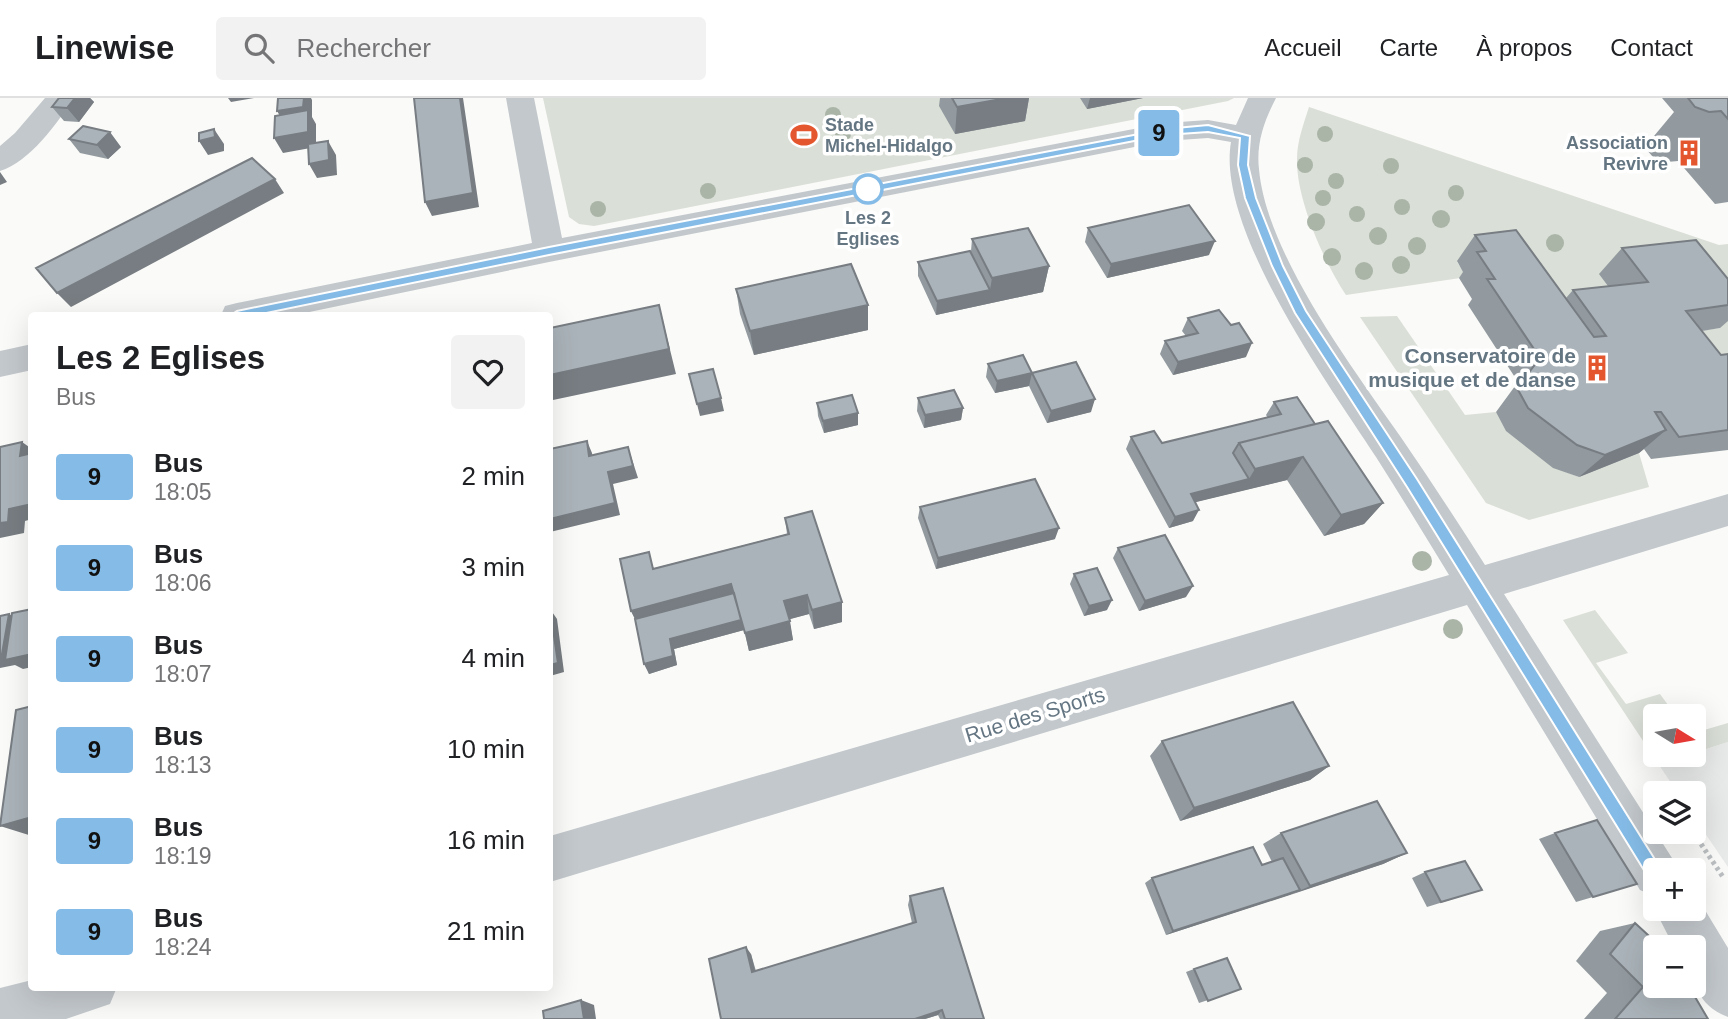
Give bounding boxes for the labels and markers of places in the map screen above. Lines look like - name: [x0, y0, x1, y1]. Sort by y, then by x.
- place label: Stade Michel-Hidalgo: [825, 115, 953, 156]
- sports icon: Stade Michel-Hidalgo: [789, 120, 819, 150]
- place label: Association Revivre: [1566, 133, 1668, 174]
- building icon: Association Revivre: [1674, 138, 1704, 168]
- marker: Les 2 Eglises: [853, 174, 883, 204]
- place label: Les 2 Eglises: [836, 208, 900, 249]
- place label: Conservatoire de musique et de danse: [1368, 344, 1576, 391]
- building icon: Conservatoire de musique et de danse: [1582, 353, 1612, 383]

